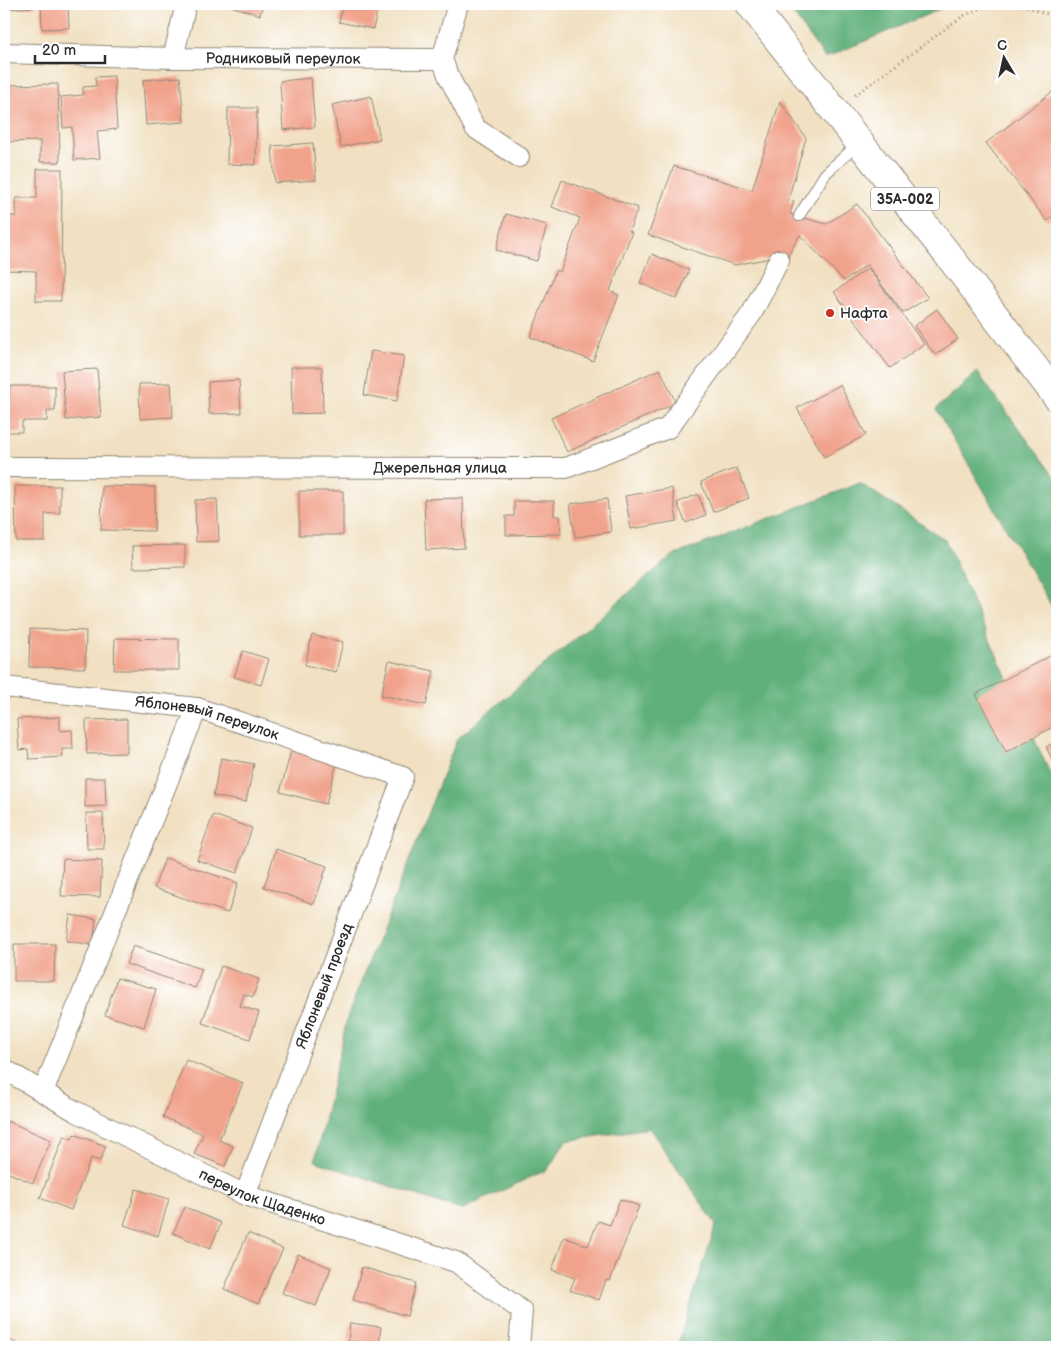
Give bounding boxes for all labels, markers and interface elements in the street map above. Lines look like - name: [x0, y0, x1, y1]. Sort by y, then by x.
- scale bar: [35, 32, 105, 64]
- north arrow: [978, 32, 1028, 82]
- text: С: [996, 36, 1008, 55]
- text: 20 m: [42, 41, 76, 60]
- street label: Родниковый переулок: [205, 49, 360, 69]
- road number: 35А-002: [871, 188, 939, 210]
- place label: Нафта: [840, 304, 888, 323]
- marker: Нафта: [824, 307, 836, 319]
- street label: Джерельная улица: [373, 459, 507, 478]
- street label: Яблоневый переулок: [134, 692, 281, 745]
- street label: Яблоневый проезд: [292, 921, 357, 1052]
- street label: переулок Щаденко: [196, 1165, 328, 1230]

